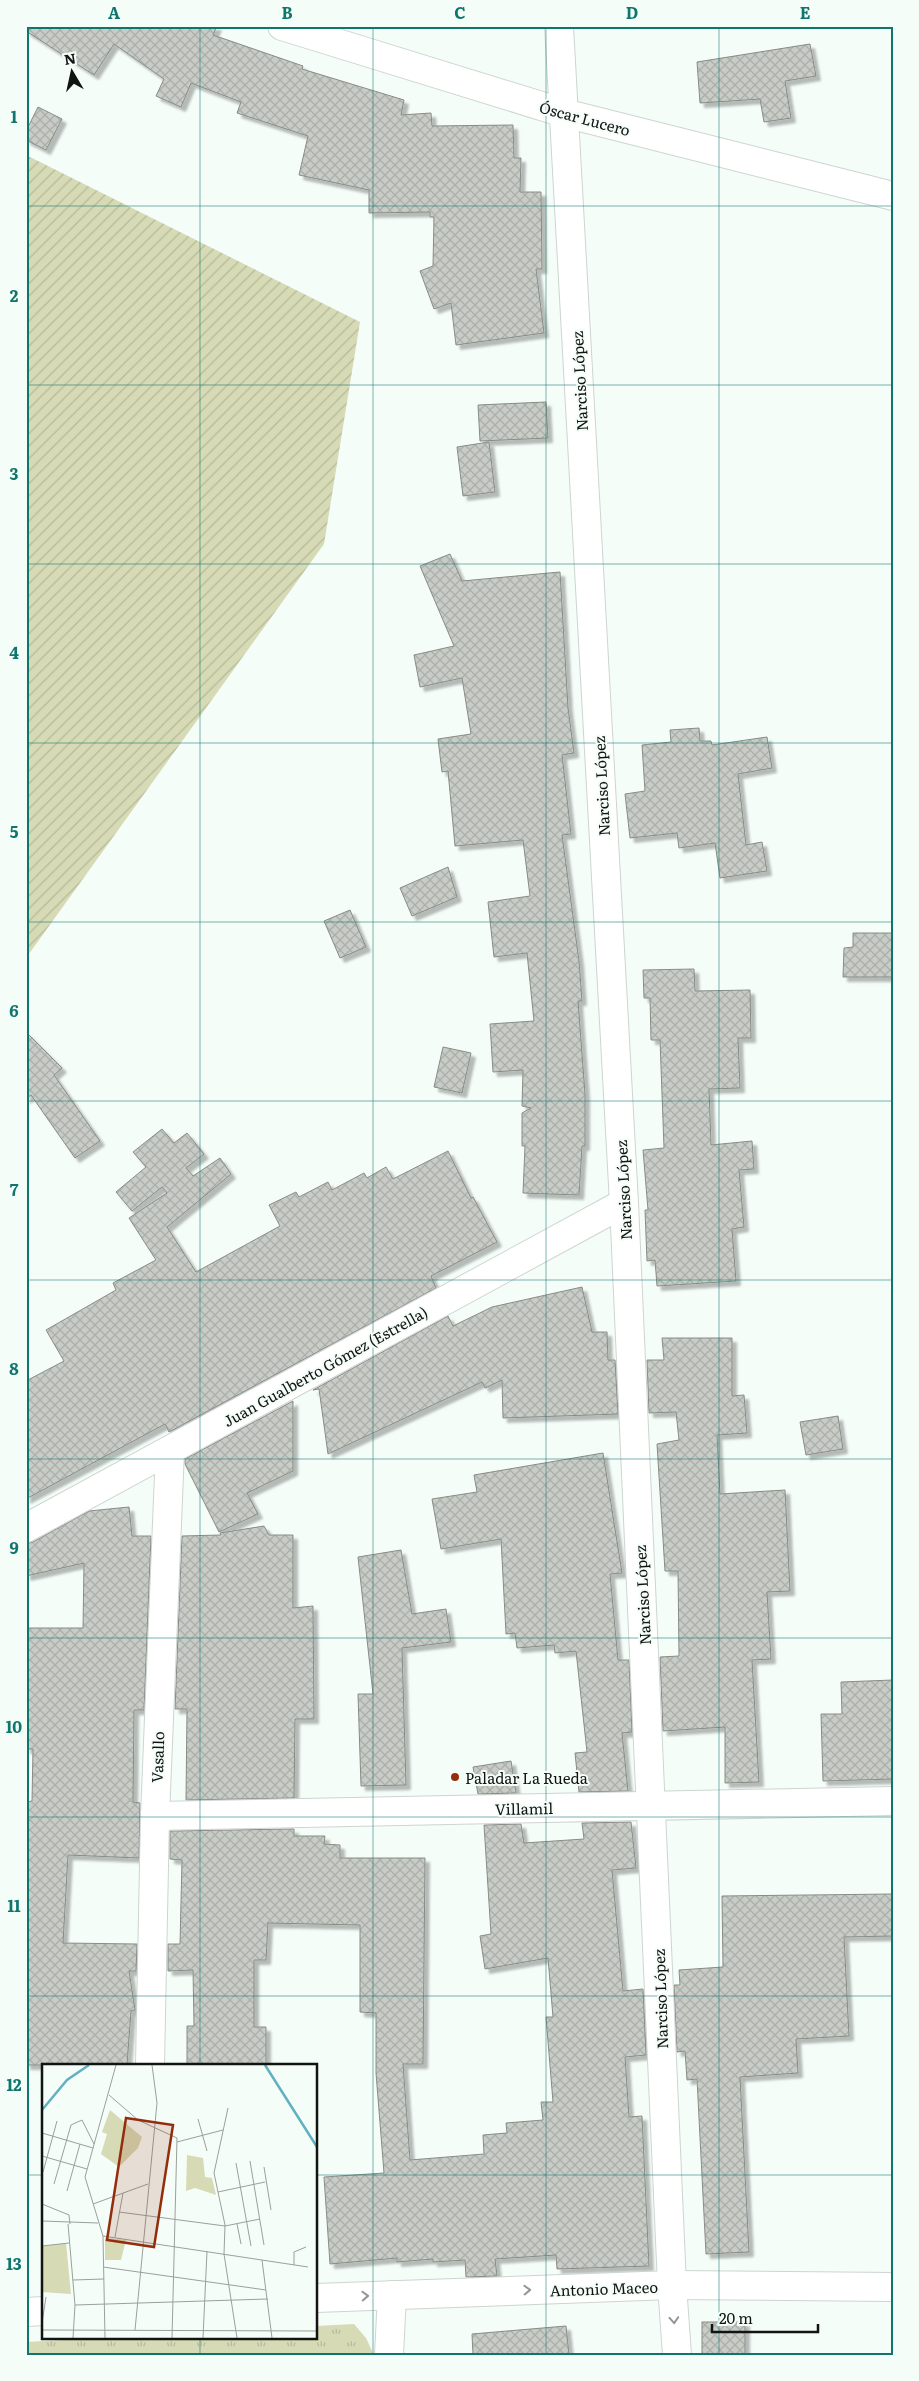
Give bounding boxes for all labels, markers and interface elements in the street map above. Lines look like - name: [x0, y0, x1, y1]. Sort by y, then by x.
- text: A: [108, 0, 120, 24]
- text: B: [281, 0, 293, 24]
- text: C: [454, 0, 466, 24]
- text: D: [626, 0, 638, 24]
- text: E: [800, 0, 811, 24]
- text: N: [62, 47, 77, 69]
- north arrow: [48, 48, 98, 98]
- street label: Óscar Lucero: [537, 95, 633, 141]
- text: 1: [11, 104, 18, 128]
- text: 2: [10, 283, 19, 307]
- street label: Narciso López: [565, 330, 593, 432]
- text: 3: [10, 461, 19, 485]
- text: 4: [9, 640, 19, 664]
- street label: Narciso López: [587, 735, 615, 837]
- text: 5: [10, 819, 19, 843]
- text: 6: [9, 998, 19, 1022]
- street label: Narciso López: [609, 1139, 637, 1241]
- text: 7: [10, 1177, 19, 1201]
- street label: Juan Gualberto Gómez (Estrella): [219, 1300, 431, 1432]
- text: 8: [9, 1356, 19, 1380]
- text: 9: [9, 1535, 19, 1559]
- street label: Narciso López: [628, 1544, 656, 1646]
- text: 10: [6, 1714, 22, 1738]
- street label: Vasallo: [145, 1731, 169, 1783]
- place label: Paladar La Rueda: [465, 1766, 589, 1789]
- marker: Paladar La Rueda: [449, 1771, 461, 1783]
- street label: Villamil: [495, 1796, 553, 1820]
- text: 11: [7, 1893, 21, 1917]
- street label: Narciso López: [647, 1949, 673, 2049]
- inset map: [42, 2064, 318, 2338]
- text: 12: [6, 2072, 22, 2096]
- text: 13: [6, 2251, 22, 2275]
- street label: Antonio Maceo: [549, 2275, 659, 2301]
- one-way arrow: [524, 2285, 532, 2296]
- one-way arrow: [361, 2291, 369, 2302]
- scale bar: [712, 2301, 818, 2333]
- text: 20 m: [719, 2306, 753, 2329]
- one-way arrow: [669, 2316, 680, 2324]

